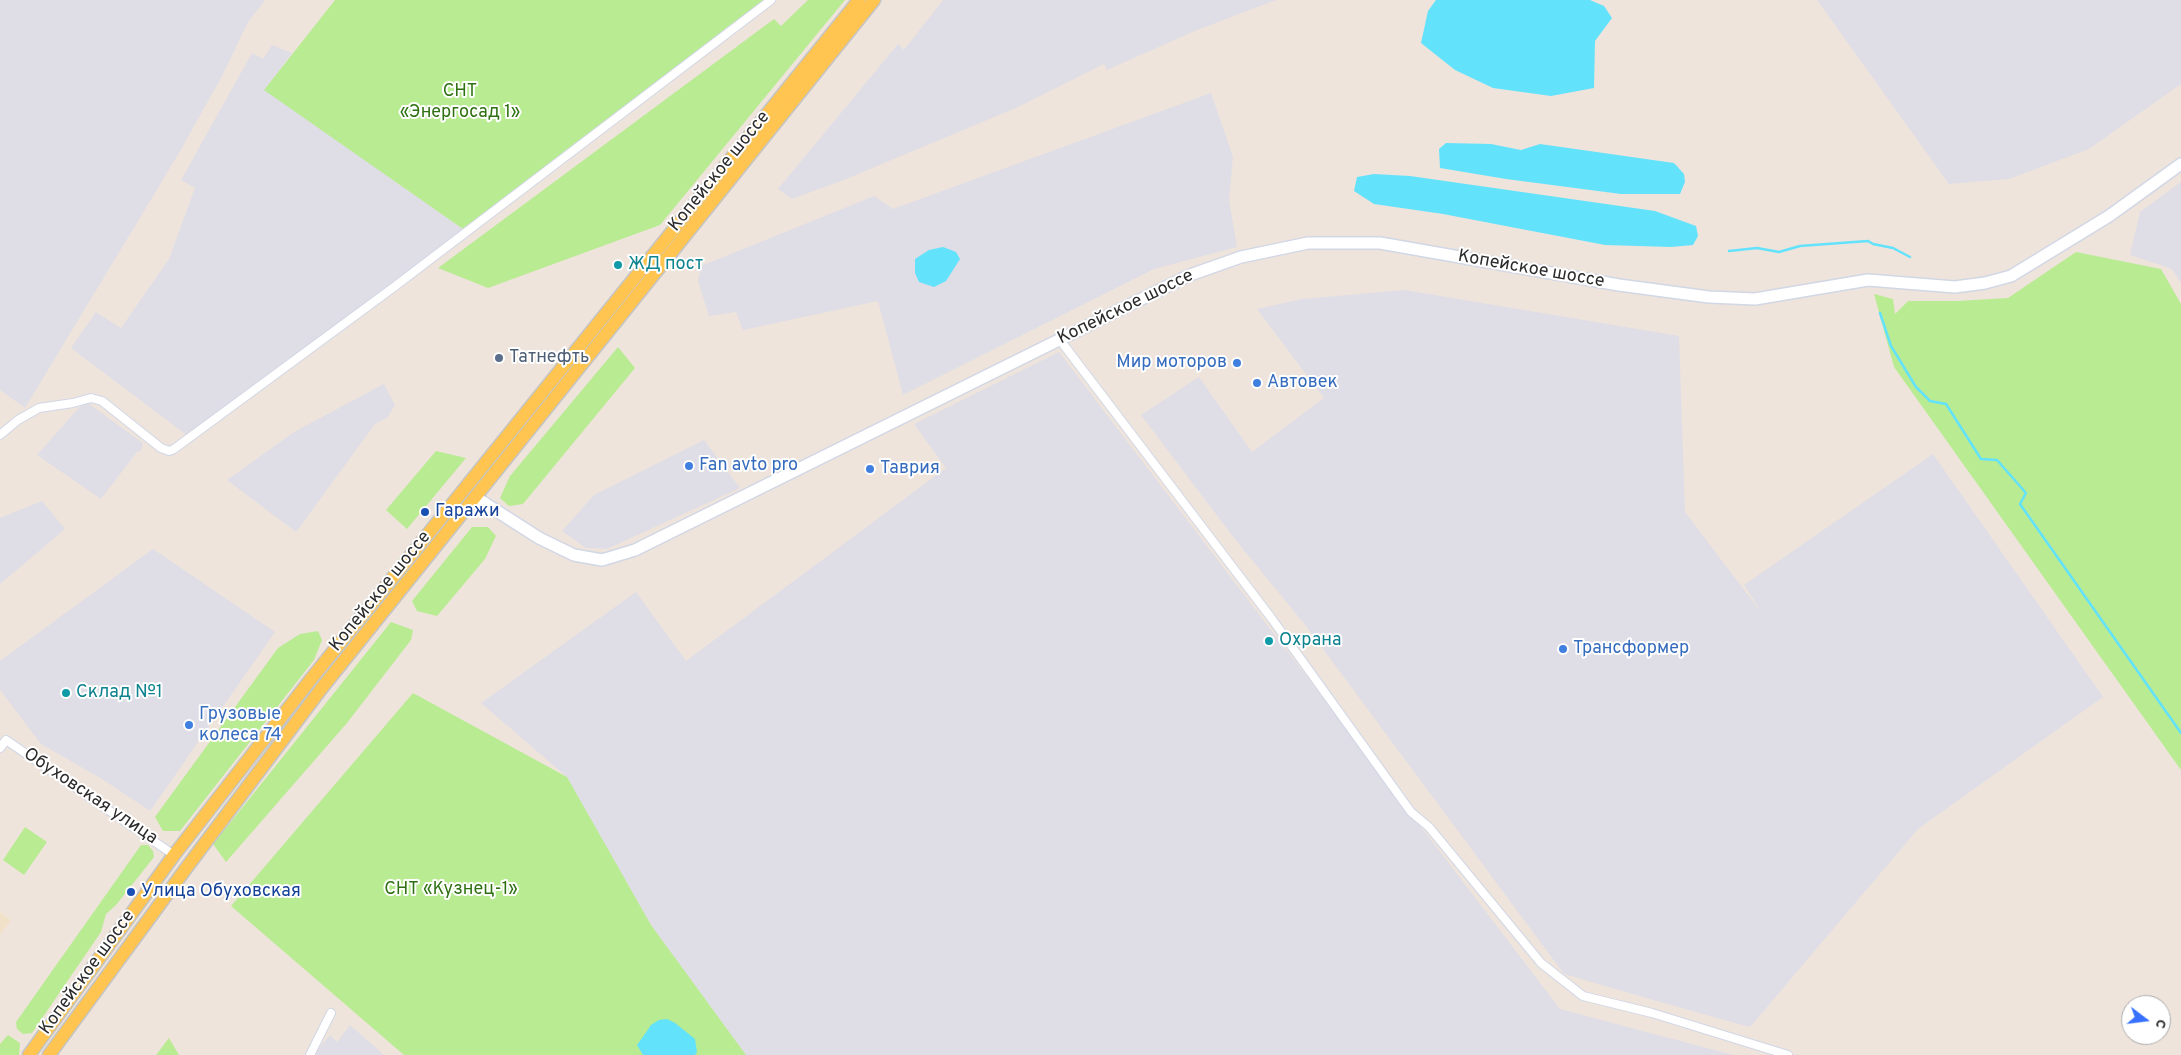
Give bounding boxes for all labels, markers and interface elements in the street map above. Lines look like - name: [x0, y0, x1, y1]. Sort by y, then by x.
- park label: СНТ «Энергосад 1»: [400, 81, 520, 124]
- street label: Копейское шоссе: [665, 107, 775, 237]
- street label: Копейское шоссе: [1456, 246, 1606, 294]
- place label: ЖД пост: [628, 254, 703, 276]
- marker: ЖД пост: [612, 259, 624, 271]
- street label: Копейское шоссе: [1055, 266, 1197, 350]
- place label: Татнефть: [509, 347, 589, 369]
- marker: Татнефть: [493, 352, 505, 364]
- place label: Мир моторов: [1116, 352, 1227, 374]
- marker: Мир моторов: [1231, 357, 1243, 369]
- place label: Автовек: [1267, 372, 1338, 394]
- marker: Автовек: [1251, 377, 1263, 389]
- place label: Fan avto pro: [699, 455, 798, 477]
- place label: Таврия: [880, 458, 940, 480]
- marker: Fan avto pro: [683, 460, 695, 472]
- marker: Таврия: [864, 463, 876, 475]
- place label: Гаражи: [435, 501, 500, 523]
- marker: Гаражи: [419, 506, 431, 518]
- street label: Копейское шоссе: [326, 527, 436, 657]
- place label: Охрана: [1279, 630, 1341, 652]
- marker: Охрана: [1263, 635, 1275, 647]
- place label: Трансформер: [1573, 638, 1689, 660]
- marker: Трансформер: [1557, 643, 1569, 655]
- place label: Склад №1: [76, 682, 163, 704]
- marker: Склад №1: [60, 687, 72, 699]
- place label: Грузовые колеса 74: [199, 704, 282, 746]
- marker: Грузовые колеса 74: [183, 719, 195, 731]
- street label: Обуховская улица: [19, 744, 161, 850]
- park label: СНТ «Кузнец-1»: [384, 879, 518, 901]
- place label: Улица Обуховская: [141, 881, 301, 903]
- marker: Улица Обуховская: [125, 886, 137, 898]
- street label: Копейское шоссе: [36, 907, 140, 1039]
- north arrow: [2121, 995, 2171, 1045]
- text: С: [2151, 1017, 2169, 1030]

